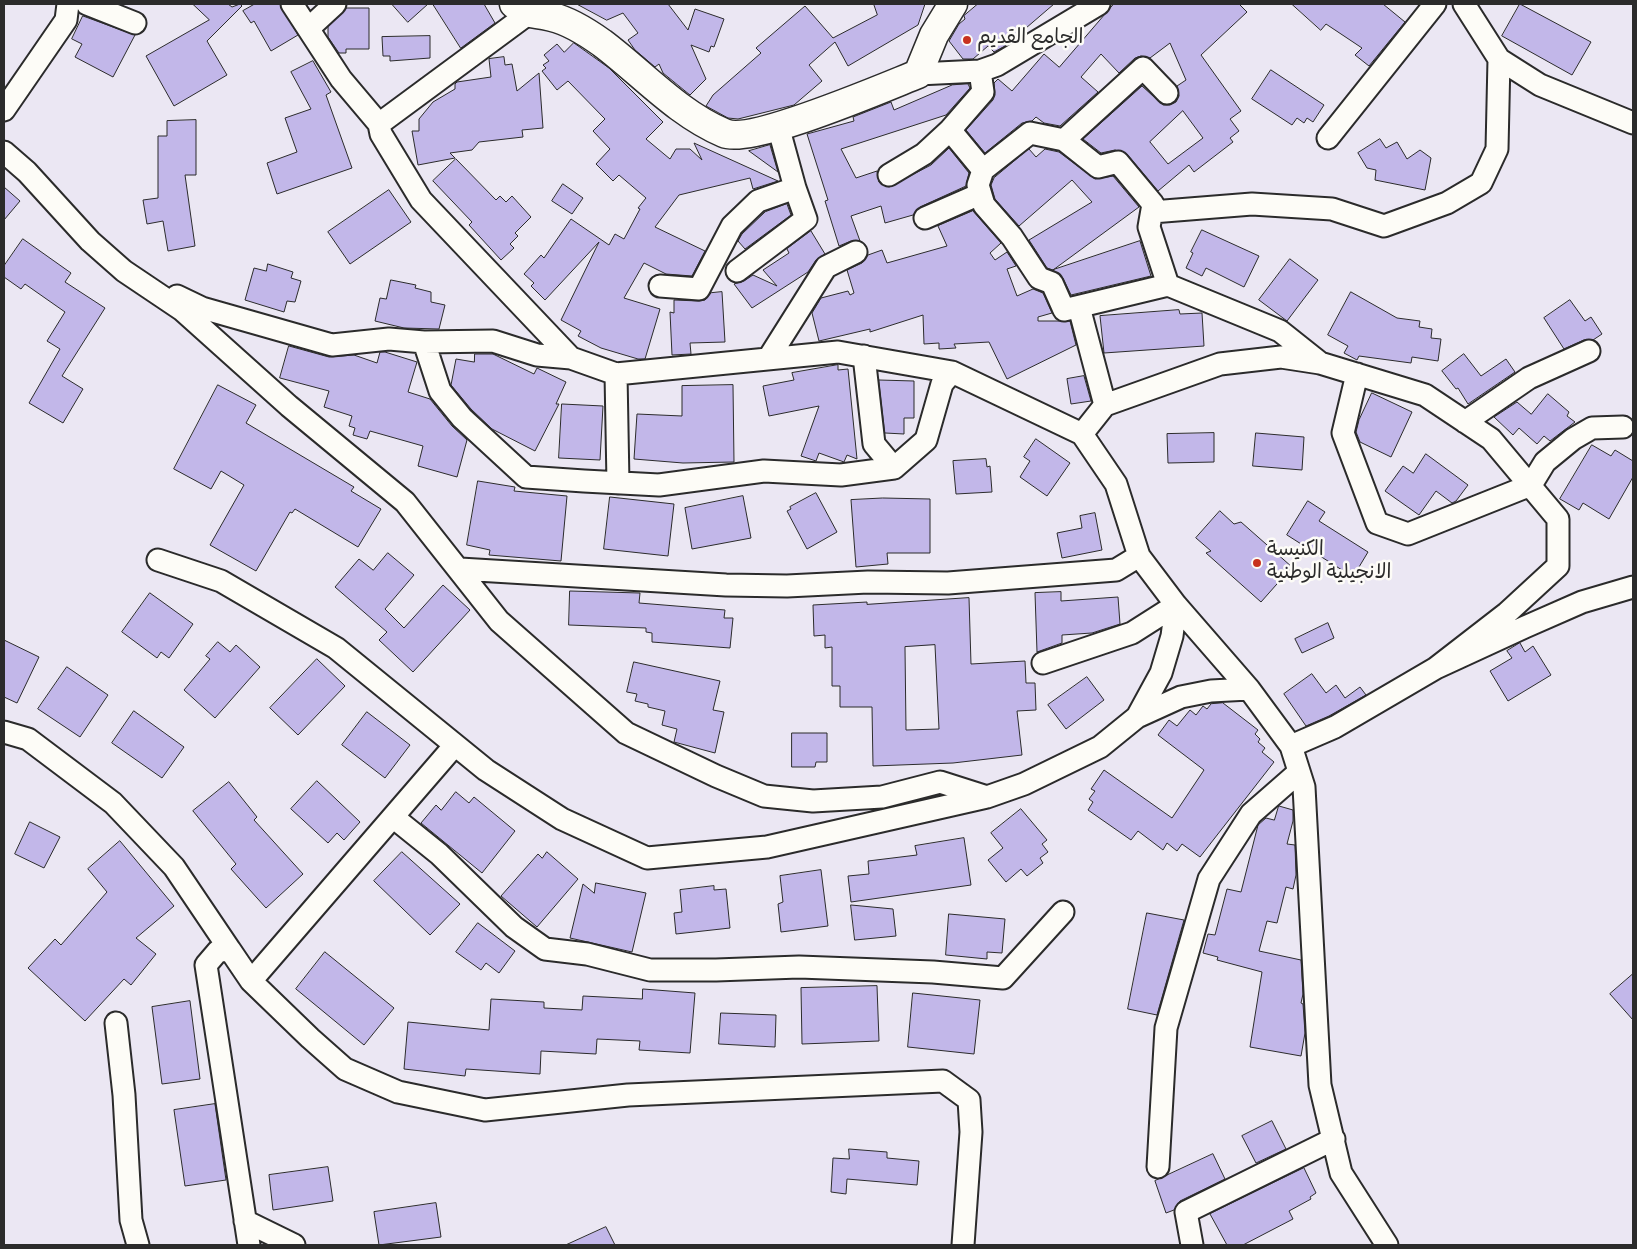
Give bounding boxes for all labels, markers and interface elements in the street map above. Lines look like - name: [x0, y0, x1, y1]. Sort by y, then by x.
- place label: الجامع القديم: [977, 28, 1083, 52]
- marker: الجامع القديم: [961, 34, 973, 46]
- place label: الكنيسة الانجيلية الوطنية: [1267, 540, 1391, 587]
- marker: الكنيسة الانجيلية الوطنية: [1251, 557, 1263, 569]

